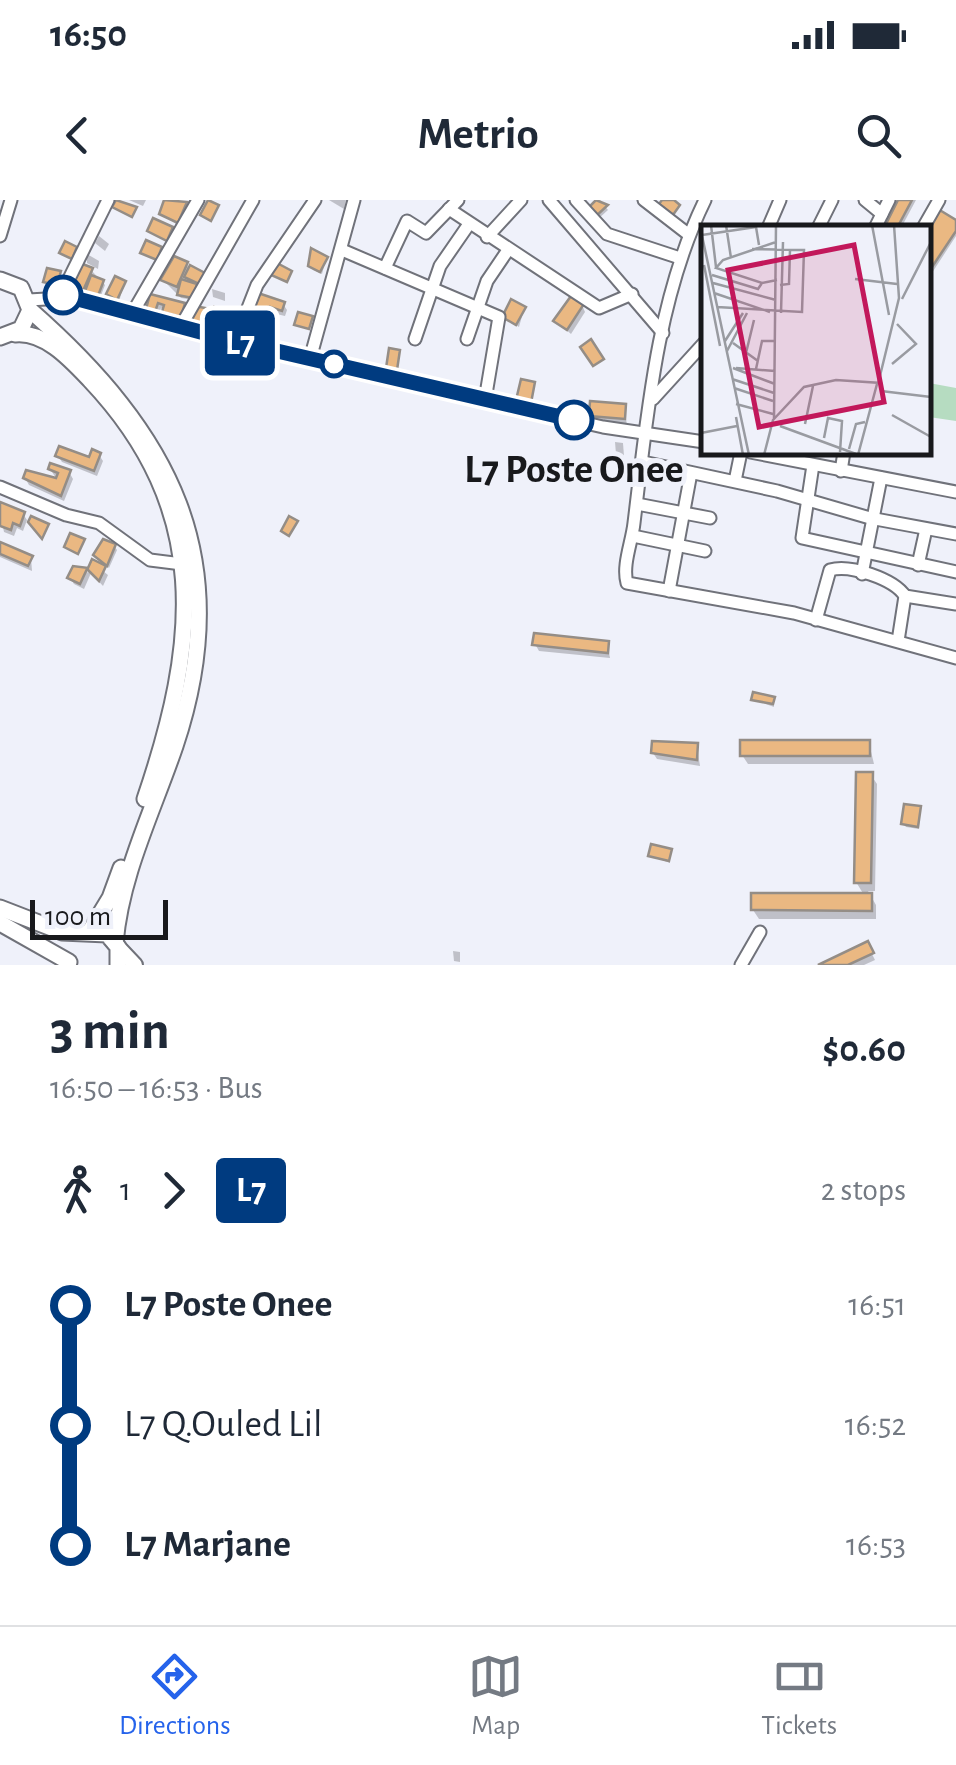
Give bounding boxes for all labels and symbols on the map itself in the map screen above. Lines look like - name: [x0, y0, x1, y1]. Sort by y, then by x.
- inset map: [701, 225, 931, 455]
- unlabelled marker: [44, 276, 82, 314]
- line badge: L7: [195, 310, 285, 376]
- unlabelled marker: [321, 351, 347, 377]
- marker: L7 Poste Onee: [555, 401, 593, 439]
- place label: L7 Poste Onee: [464, 450, 684, 490]
- scale bar: [30, 895, 168, 940]

